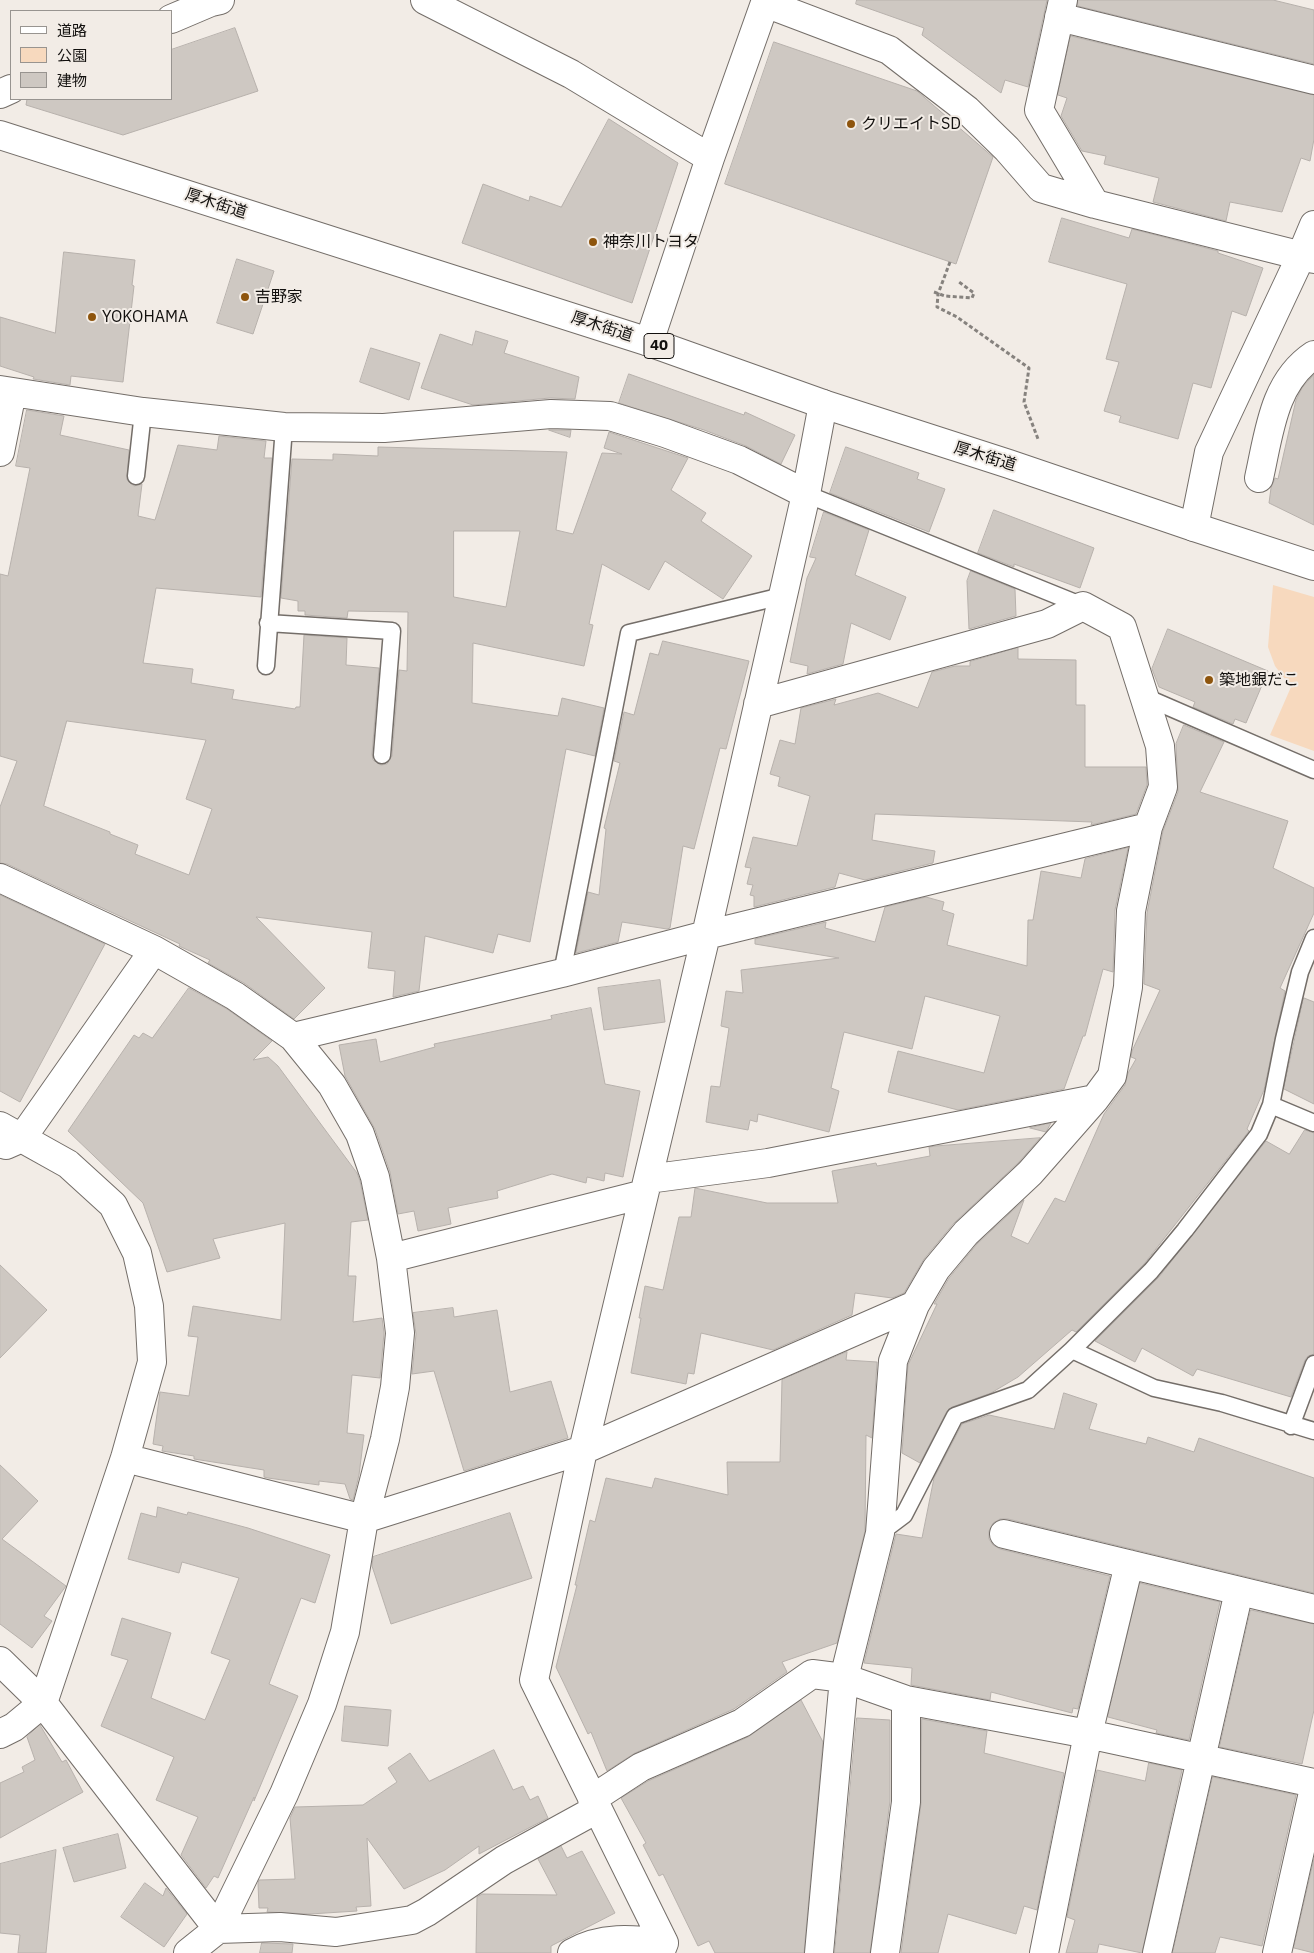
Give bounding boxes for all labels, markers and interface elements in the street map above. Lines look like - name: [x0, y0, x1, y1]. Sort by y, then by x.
- legend: [10, 10, 172, 100]
- text: 道路: [57, 21, 87, 40]
- text: 公園: [57, 46, 87, 65]
- text: 建物: [57, 71, 87, 90]
- place label: クリエイトSD: [861, 114, 961, 134]
- marker: クリエイトSD: [845, 118, 857, 130]
- street label: 厚木街道: [183, 185, 249, 223]
- place label: 神奈川トヨタ: [603, 232, 699, 252]
- marker: 神奈川トヨタ: [587, 236, 599, 248]
- place label: 吉野家: [255, 287, 303, 307]
- marker: 吉野家: [239, 291, 251, 303]
- place label: YOKOHAMA: [102, 307, 188, 327]
- street label: 厚木街道: [569, 308, 635, 346]
- marker: YOKOHAMA: [86, 311, 98, 323]
- road number: 40: [644, 334, 674, 358]
- street label: 厚木街道: [952, 438, 1018, 476]
- place label: 築地銀だこ: [1219, 670, 1299, 690]
- marker: 築地銀だこ: [1203, 674, 1215, 686]

